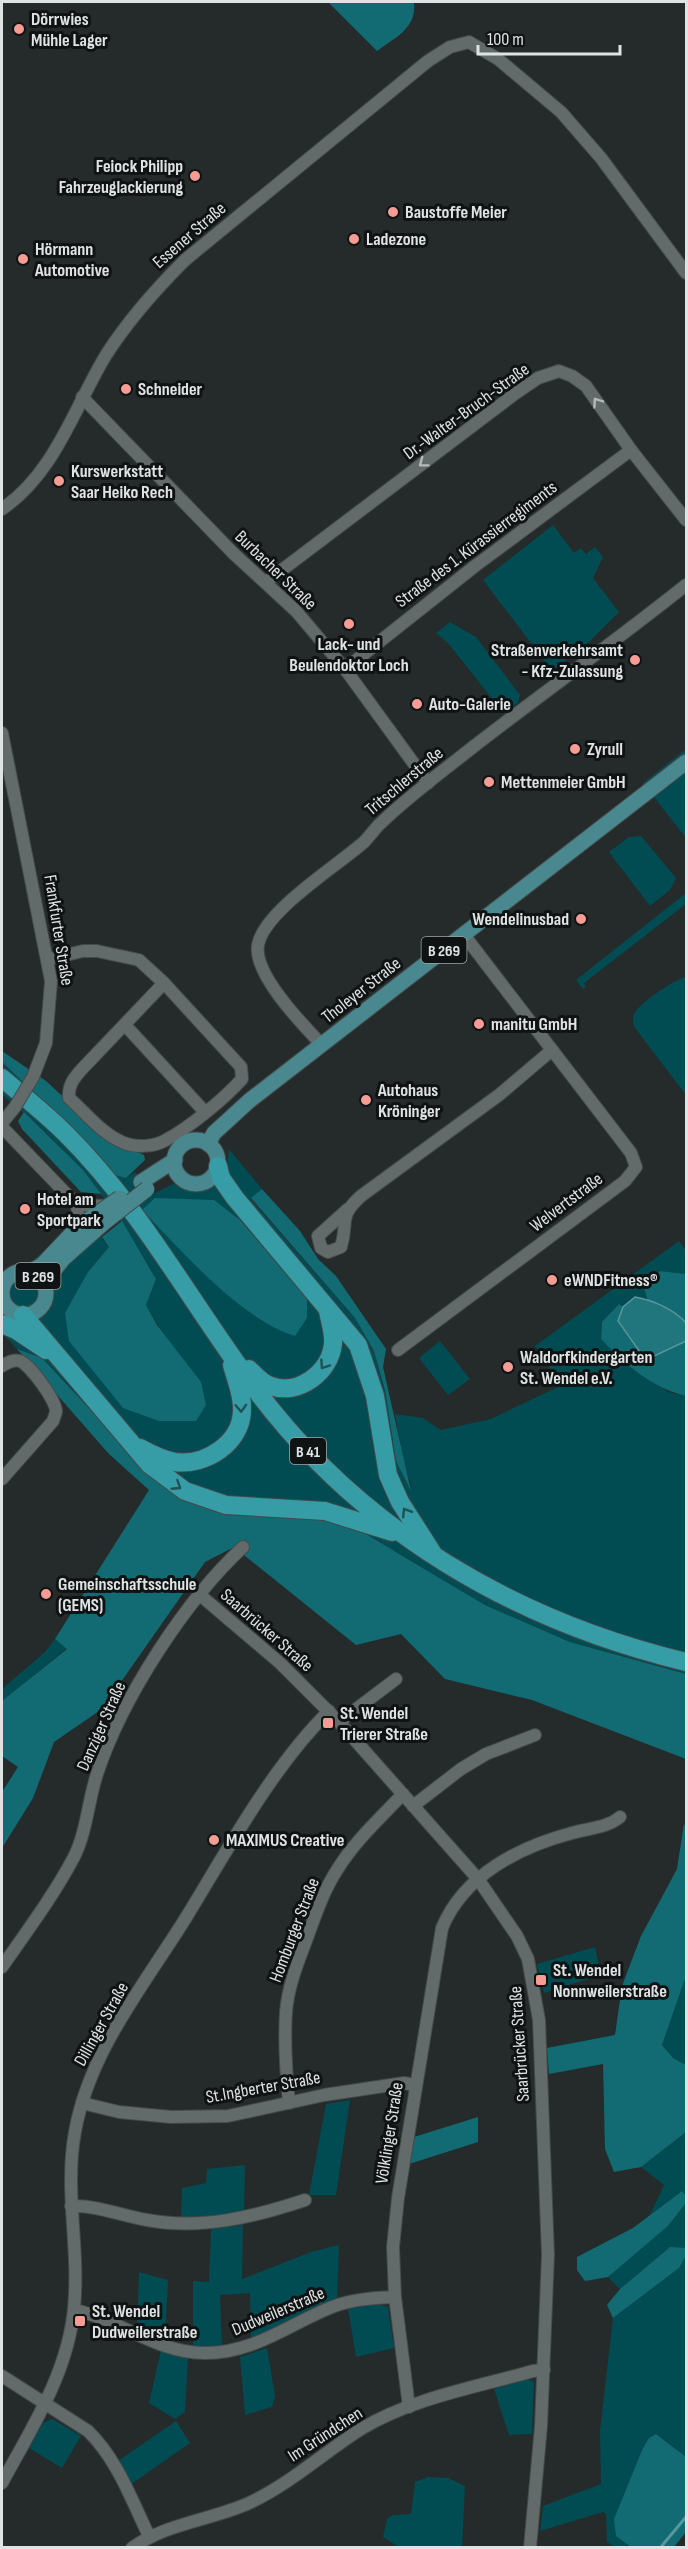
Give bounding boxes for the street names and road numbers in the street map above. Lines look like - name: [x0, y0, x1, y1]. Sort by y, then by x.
- street label: Essener Straße: [148, 198, 230, 273]
- street label: Dr.-Walter-Bruch-Straße: [399, 359, 533, 464]
- street label: Straße des 1. Kürassierregiments: [391, 477, 561, 612]
- street label: Burbacher Straße: [231, 526, 321, 614]
- street label: Tritschlerstraße: [361, 743, 448, 820]
- street label: Frankfurter Straße: [39, 873, 78, 987]
- road number: B 269: [422, 937, 466, 963]
- street label: Tholeyer Straße: [318, 953, 405, 1028]
- street label: Welvertstraße: [526, 1168, 607, 1236]
- road number: B 269: [15, 1263, 60, 1289]
- road number: B 41: [290, 1438, 326, 1464]
- street label: Saarbrücker Straße: [216, 1584, 317, 1676]
- street label: Danziger Straße: [72, 1678, 130, 1774]
- street label: Homburger Straße: [265, 1875, 324, 1985]
- street label: Dillinger Straße: [70, 1979, 133, 2070]
- street label: Saarbrücker Straße: [505, 1985, 534, 2102]
- street label: St.Ingberter Straße: [204, 2067, 322, 2108]
- street label: Völklinger Straße: [371, 2081, 408, 2185]
- street label: Dudweilerstraße: [229, 2283, 328, 2340]
- street label: Im Gründchen: [284, 2403, 367, 2466]

